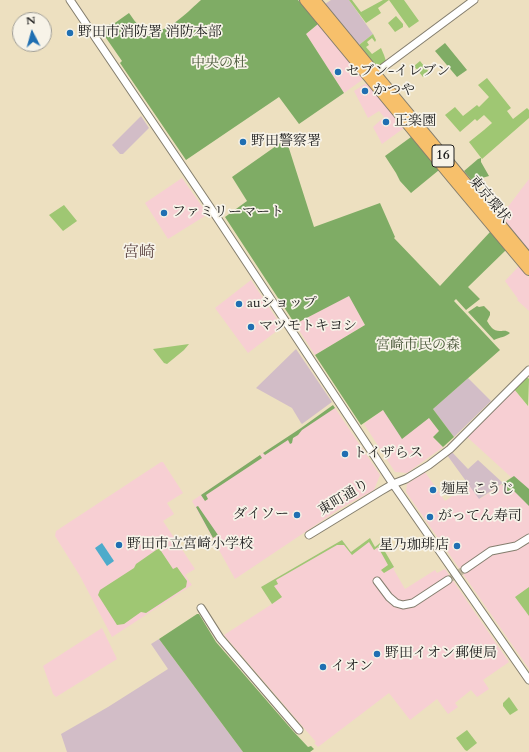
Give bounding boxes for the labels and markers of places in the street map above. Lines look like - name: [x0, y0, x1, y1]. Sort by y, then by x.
- place label: 野田市消防署 消防本部: [78, 25, 222, 41]
- marker: 野田市消防署 消防本部: [65, 28, 75, 38]
- place label: セブン-イレブン: [346, 64, 450, 80]
- marker: セブン-イレブン: [333, 67, 343, 77]
- place label: かつや: [373, 83, 415, 99]
- marker: かつや: [360, 86, 370, 96]
- place label: 正楽園: [394, 114, 436, 130]
- marker: 正楽園: [381, 117, 391, 127]
- place label: 野田警察署: [251, 134, 321, 150]
- marker: 野田警察署: [238, 137, 248, 147]
- place label: ファミリーマート: [172, 205, 284, 221]
- marker: ファミリーマート: [159, 208, 169, 218]
- place label: auショップ: [247, 296, 317, 312]
- marker: auショップ: [234, 299, 244, 309]
- place label: マツモトキヨシ: [259, 319, 357, 335]
- marker: マツモトキヨシ: [246, 322, 256, 332]
- place label: トイザらス: [353, 446, 423, 462]
- marker: トイザらス: [340, 449, 350, 459]
- place label: 麺屋 こうじ: [441, 482, 515, 498]
- marker: 麺屋 こうじ: [428, 485, 438, 495]
- place label: ダイソー: [233, 507, 289, 523]
- place label: がってん寿司: [438, 509, 522, 525]
- marker: ダイソー: [292, 510, 302, 520]
- marker: がってん寿司: [425, 512, 435, 522]
- place label: 野田市立宮崎小学校: [127, 537, 253, 553]
- place label: 星乃珈琲店: [379, 538, 449, 554]
- marker: 野田市立宮崎小学校: [114, 540, 124, 550]
- marker: 星乃珈琲店: [452, 541, 462, 551]
- place label: 野田イオン郵便局: [385, 646, 497, 662]
- marker: 野田イオン郵便局: [372, 649, 382, 659]
- place label: イオン: [331, 659, 373, 675]
- marker: イオン: [318, 662, 328, 672]

